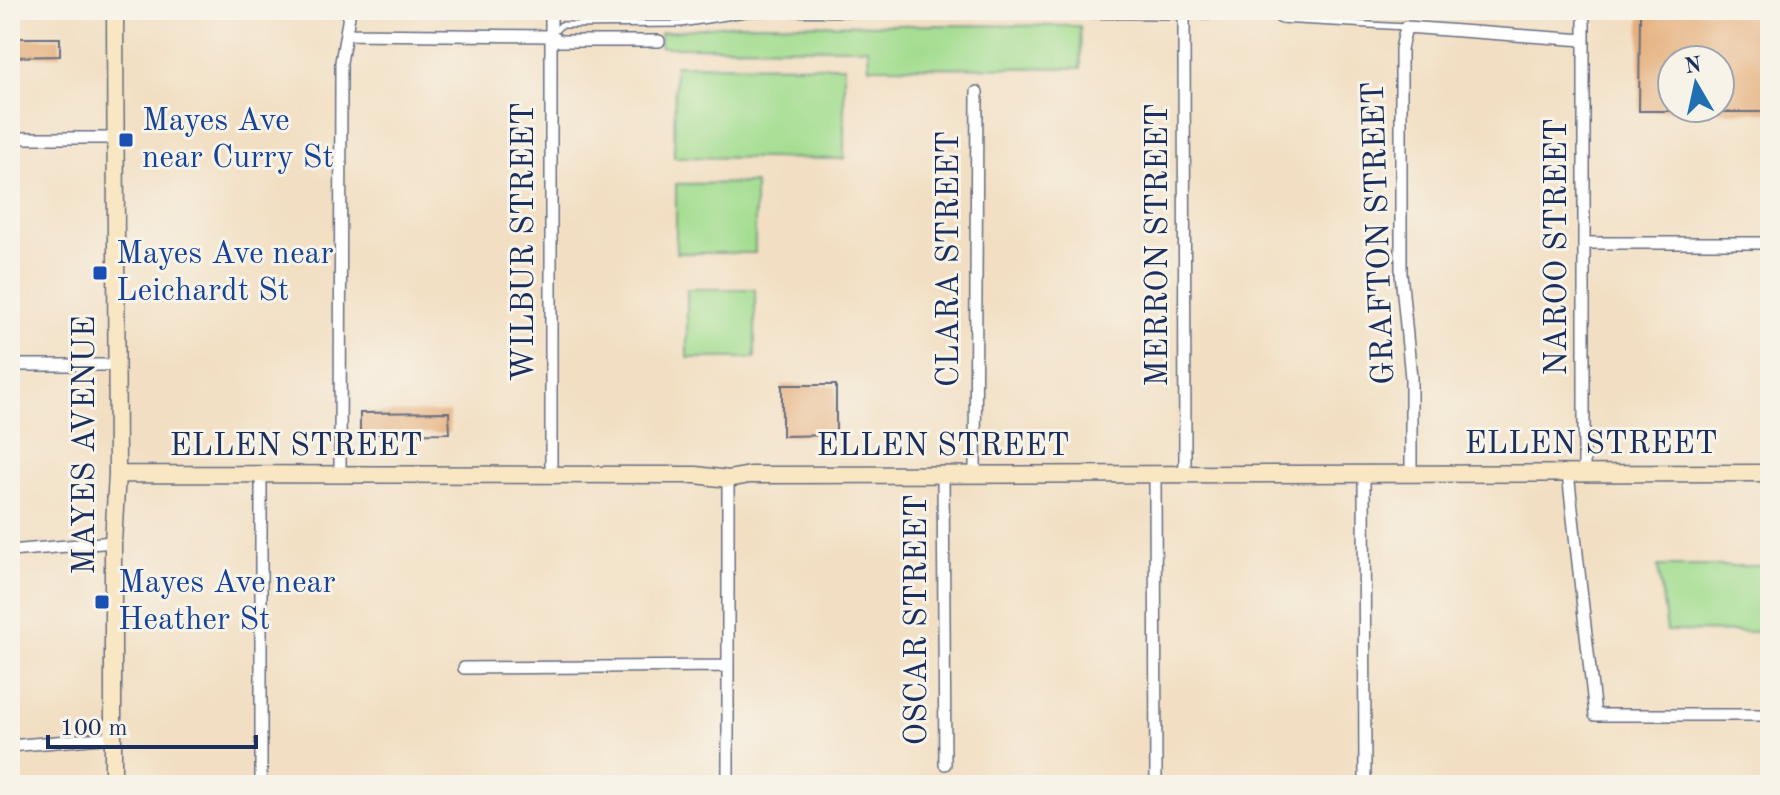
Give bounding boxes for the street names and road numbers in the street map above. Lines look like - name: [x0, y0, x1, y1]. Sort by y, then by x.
- street label: GRAFTON STREET: [1359, 81, 1401, 385]
- street label: WILBUR STREET: [509, 102, 541, 382]
- street label: MERRON STREET: [1143, 103, 1175, 387]
- street label: NAROO STREET: [1542, 118, 1574, 376]
- street label: CLARA STREET: [934, 131, 966, 387]
- street label: MAYES AVENUE: [70, 315, 102, 575]
- street label: ELLEN STREET: [1464, 429, 1718, 461]
- street label: ELLEN STREET: [169, 431, 423, 463]
- street label: ELLEN STREET: [816, 431, 1070, 463]
- street label: OSCAR STREET: [902, 495, 934, 745]

